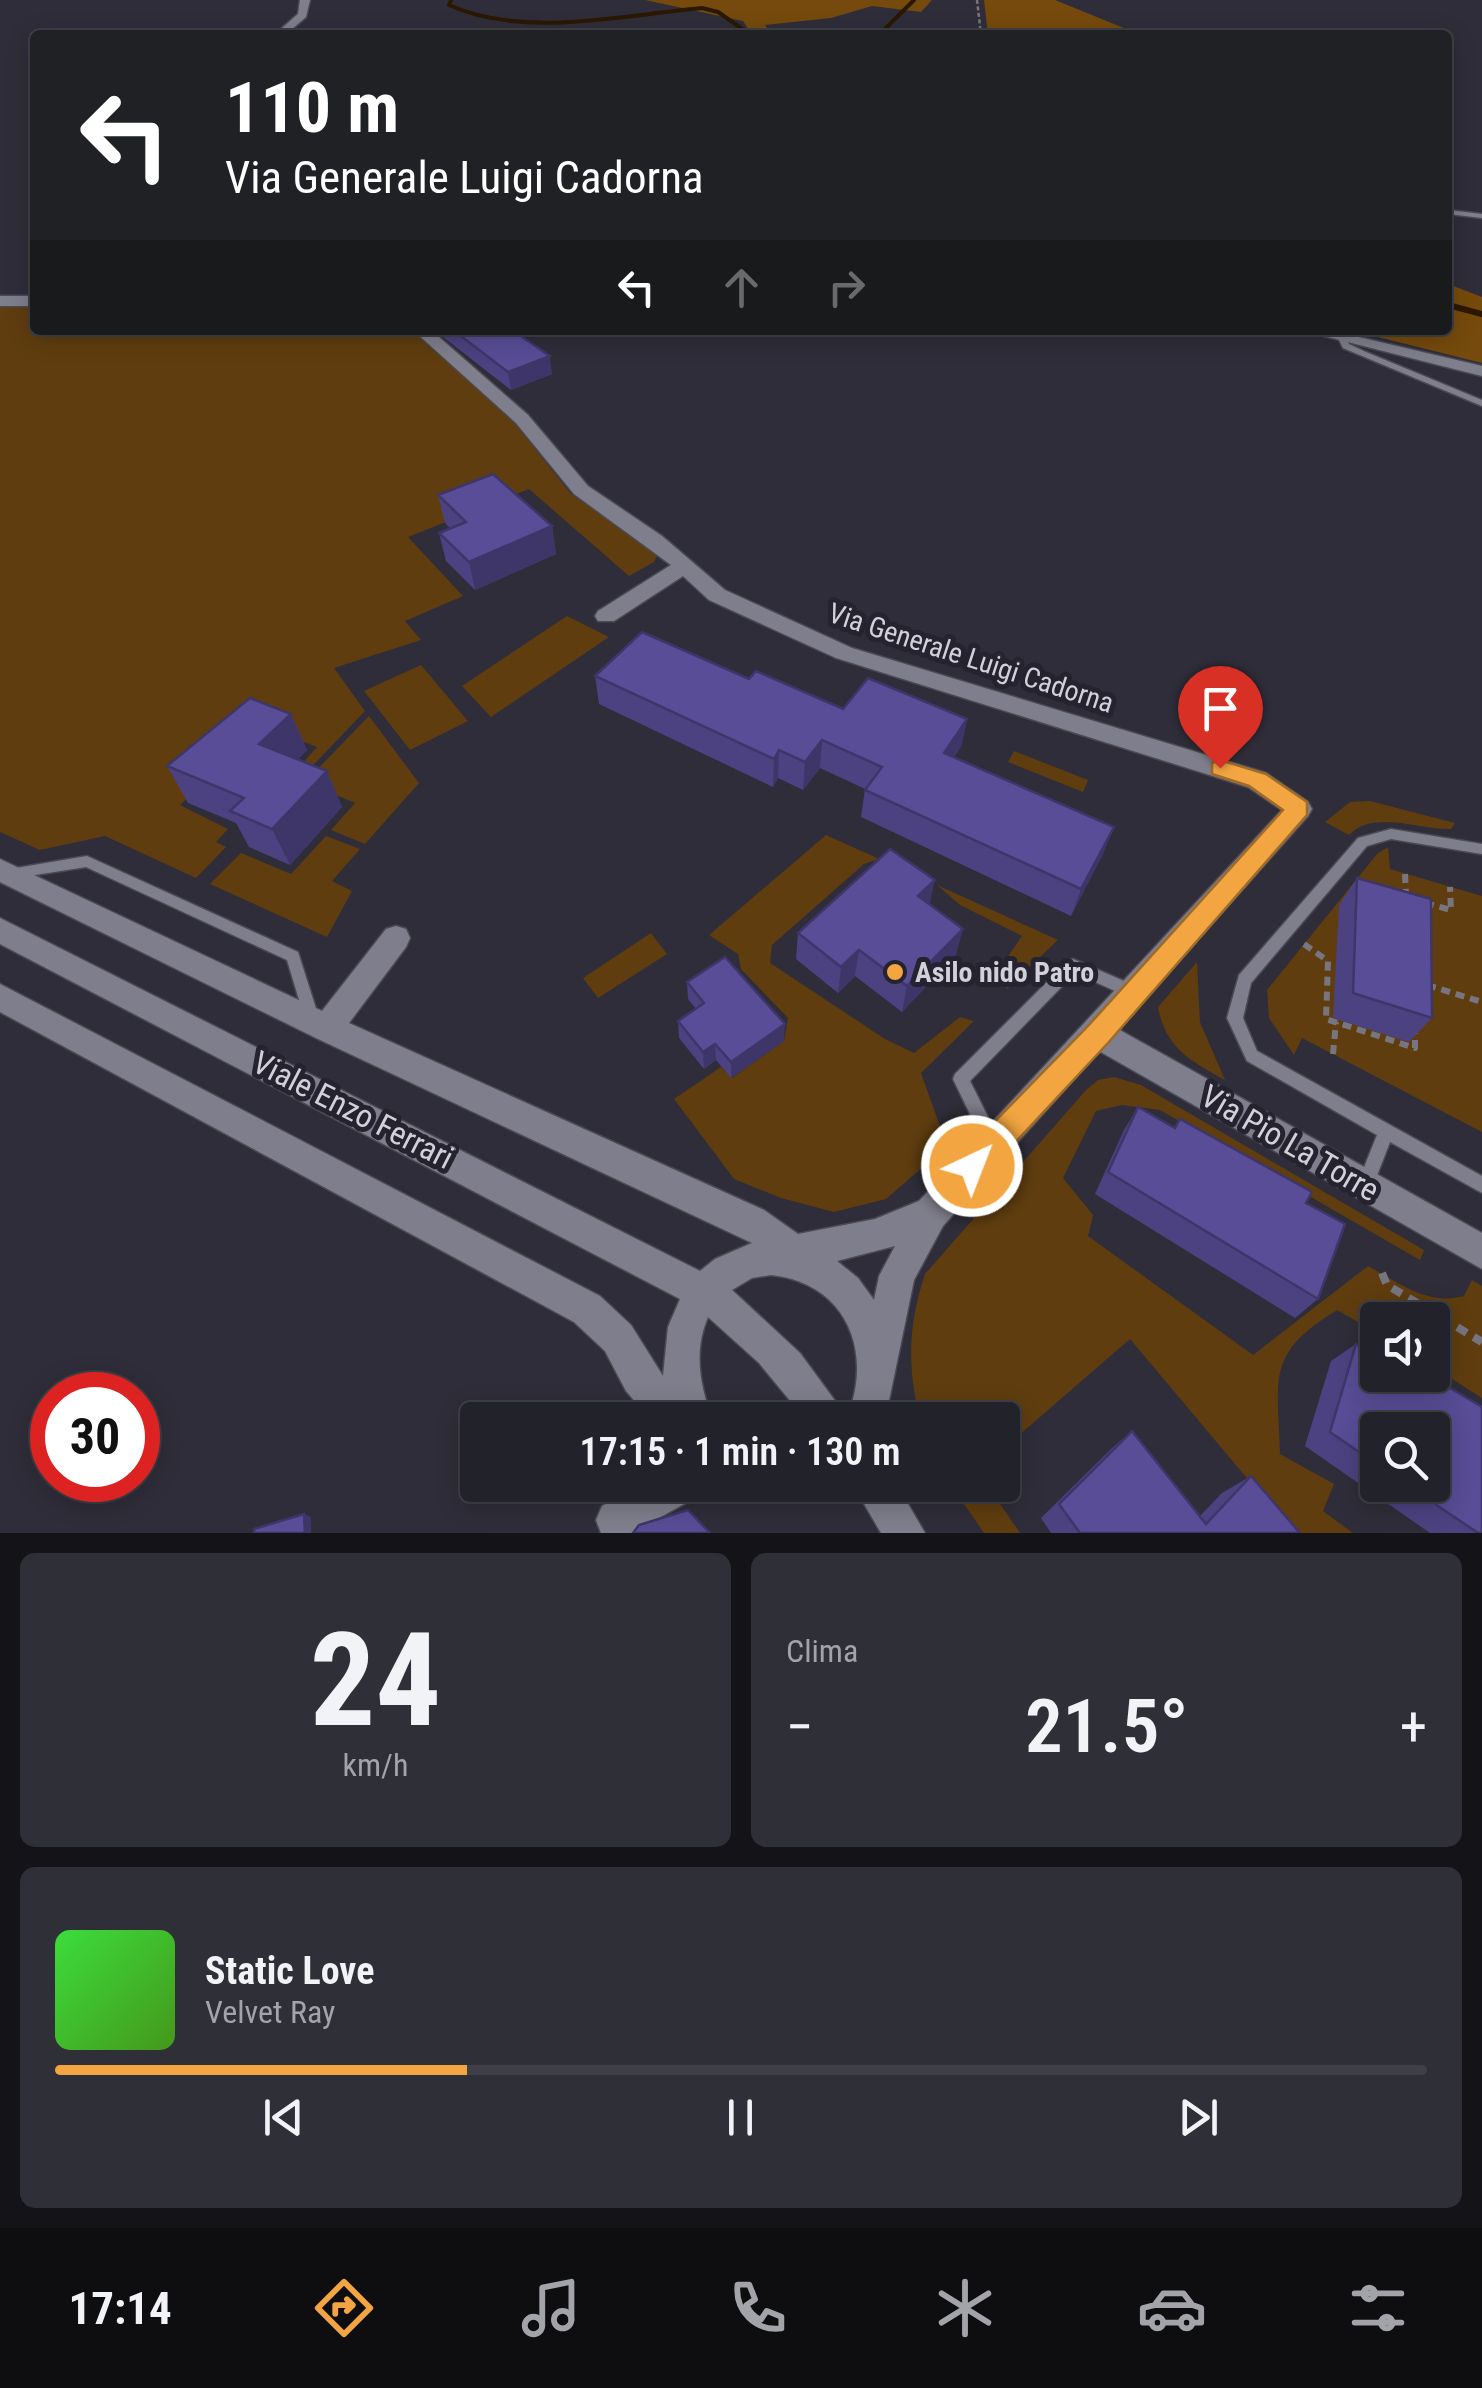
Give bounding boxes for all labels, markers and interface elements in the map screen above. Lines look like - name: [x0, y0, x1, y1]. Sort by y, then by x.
- text: 110 m: [225, 67, 399, 149]
- icon: left: [60, 70, 190, 200]
- text: Via Generale Luigi Cadorna: [225, 151, 704, 204]
- icon: left: [609, 260, 664, 315]
- icon: ahead: [714, 260, 769, 315]
- icon: right: [819, 260, 874, 315]
- street label: Via Generale Luigi Cadorna: [824, 596, 1118, 720]
- pin: [1178, 666, 1263, 769]
- icon: arrive: [1193, 681, 1248, 736]
- place label: Asilo nido Patro: [915, 956, 1094, 989]
- marker: Asilo nido Patro: [884, 961, 906, 983]
- street label: Viale Enzo Ferrari: [246, 1043, 460, 1177]
- street label: Via Pio La Torre: [1194, 1077, 1386, 1209]
- position arrow: [920, 1114, 1024, 1218]
- map controls: [1360, 1302, 1450, 1502]
- button: sound: [1360, 1302, 1450, 1392]
- speed limit sign: 30: [30, 1372, 160, 1502]
- button: search: [1360, 1412, 1450, 1502]
- text: 17:15 · 1 min · 130 m: [580, 1430, 900, 1474]
- text: 24: [310, 1604, 441, 1757]
- text: Clima: [786, 1632, 858, 1670]
- text: 21.5°: [1025, 1682, 1188, 1770]
- text: −: [786, 1695, 814, 1759]
- text: +: [1400, 1695, 1427, 1759]
- text: km/h: [343, 1746, 408, 1784]
- text: Static Love: [205, 1949, 374, 1993]
- text: Velvet Ray: [205, 1993, 335, 2031]
- icon: previous: [256, 2090, 311, 2145]
- icon: pause: [713, 2090, 768, 2145]
- icon: next: [1171, 2090, 1226, 2145]
- icon: directions: [309, 2273, 379, 2343]
- icon: music: [516, 2273, 586, 2343]
- icon: phone: [723, 2273, 793, 2343]
- icon: climate: [930, 2273, 1000, 2343]
- icon: car: [1137, 2273, 1207, 2343]
- icon: filters: [1343, 2273, 1413, 2343]
- text: 17:14: [68, 2282, 172, 2335]

